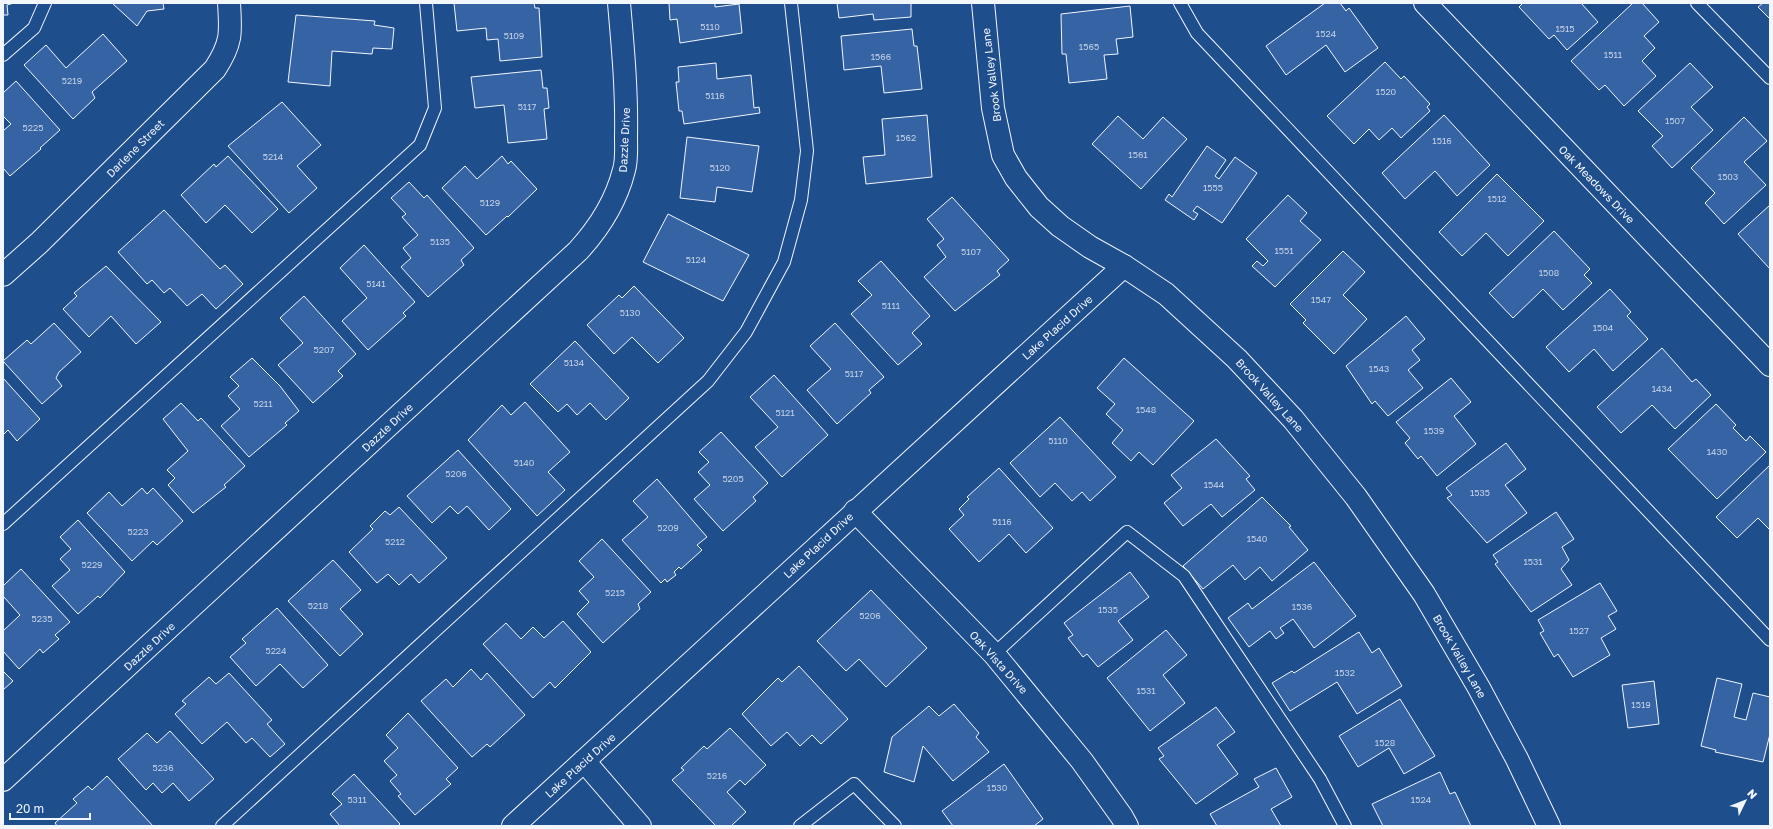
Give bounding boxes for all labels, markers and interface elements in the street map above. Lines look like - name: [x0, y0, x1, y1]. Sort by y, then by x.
- house number: 5110: [700, 21, 720, 32]
- house number: 1515: [1555, 23, 1575, 34]
- street label: Brook Valley Lane: [979, 27, 1003, 123]
- house number: 1524: [1316, 28, 1337, 39]
- house number: 5109: [504, 30, 524, 41]
- house number: 1565: [1079, 41, 1099, 52]
- house number: 1511: [1604, 49, 1623, 60]
- house number: 1566: [871, 51, 891, 62]
- house number: 5219: [62, 75, 82, 86]
- house number: 1520: [1376, 86, 1397, 97]
- house number: 5116: [705, 90, 725, 101]
- house number: 5117: [518, 101, 537, 112]
- street label: Dazzle Drive: [616, 107, 632, 173]
- house number: 1507: [1665, 115, 1685, 126]
- street label: Darlene Street: [103, 116, 167, 180]
- house number: 5225: [23, 122, 43, 133]
- house number: 1562: [896, 132, 916, 143]
- house number: 1516: [1432, 135, 1452, 146]
- street label: Oak Meadows Drive: [1556, 142, 1638, 226]
- house number: 1561: [1128, 149, 1148, 160]
- house number: 5214: [263, 151, 284, 162]
- house number: 5120: [710, 162, 731, 173]
- house number: 1503: [1718, 171, 1738, 182]
- house number: 1555: [1203, 182, 1223, 193]
- house number: 1512: [1487, 193, 1507, 204]
- house number: 5129: [480, 197, 500, 208]
- house number: 5135: [430, 236, 450, 247]
- house number: 1551: [1274, 245, 1294, 256]
- house number: 5107: [961, 246, 981, 257]
- house number: 5124: [686, 254, 707, 265]
- house number: 1508: [1539, 267, 1559, 278]
- house number: 5141: [366, 278, 386, 289]
- street label: Lake Placid Drive: [1019, 292, 1095, 362]
- house number: 1547: [1311, 294, 1331, 305]
- house number: 5111: [882, 300, 901, 311]
- house number: 5130: [620, 307, 641, 318]
- house number: 1504: [1593, 322, 1614, 333]
- house number: 5207: [314, 344, 335, 355]
- street label: Brook Valley Lane: [1234, 356, 1306, 434]
- house number: 5134: [564, 357, 585, 368]
- house number: 1543: [1369, 363, 1389, 374]
- house number: 5117: [845, 368, 864, 379]
- house number: 1434: [1652, 383, 1673, 394]
- house number: 5211: [253, 398, 273, 409]
- street label: Dazzle Drive: [359, 400, 415, 454]
- house number: 1548: [1136, 404, 1156, 415]
- house number: 5121: [775, 407, 795, 418]
- house number: 1539: [1424, 425, 1444, 436]
- house number: 5110: [1048, 435, 1068, 446]
- house number: 1430: [1707, 446, 1728, 457]
- house number: 5140: [514, 457, 535, 468]
- house number: 5206: [445, 468, 467, 479]
- house number: 5205: [722, 473, 744, 484]
- house number: 1544: [1204, 479, 1225, 490]
- house number: 1535: [1470, 487, 1490, 498]
- street label: Lake Placid Drive: [781, 509, 855, 581]
- house number: 5116: [992, 516, 1012, 527]
- house number: 5209: [657, 522, 679, 533]
- house number: 5223: [128, 526, 148, 537]
- house number: 1540: [1247, 533, 1268, 544]
- house number: 5212: [385, 536, 405, 547]
- house number: 1531: [1523, 556, 1543, 567]
- house number: 5229: [81, 559, 103, 570]
- house number: 5215: [605, 587, 625, 598]
- house number: 5218: [308, 600, 328, 611]
- house number: 1536: [1292, 601, 1312, 612]
- house number: 1535: [1098, 604, 1118, 615]
- house number: 5206: [859, 610, 881, 621]
- street label: Brook Valley Lane: [1431, 612, 1489, 700]
- house number: 5235: [32, 613, 52, 624]
- street label: Dazzle Drive: [121, 619, 177, 673]
- house number: 1527: [1569, 625, 1589, 636]
- street label: Oak Vista Drive: [967, 628, 1031, 696]
- house number: 5224: [265, 645, 287, 656]
- house number: 1532: [1335, 667, 1355, 678]
- house number: 1531: [1136, 685, 1156, 696]
- house number: 1519: [1631, 699, 1651, 710]
- street label: Lake Placid Drive: [542, 730, 618, 800]
- house number: 1528: [1375, 737, 1395, 748]
- house number: 5236: [152, 762, 174, 773]
- house number: 5216: [707, 770, 727, 781]
- north arrow: [1725, 781, 1765, 821]
- house number: 1530: [987, 782, 1008, 793]
- text: N: [1745, 786, 1760, 801]
- house number: 5311: [347, 794, 367, 805]
- house number: 1524: [1411, 794, 1432, 805]
- scale bar: [10, 795, 90, 821]
- text: 20 m: [16, 801, 44, 816]

